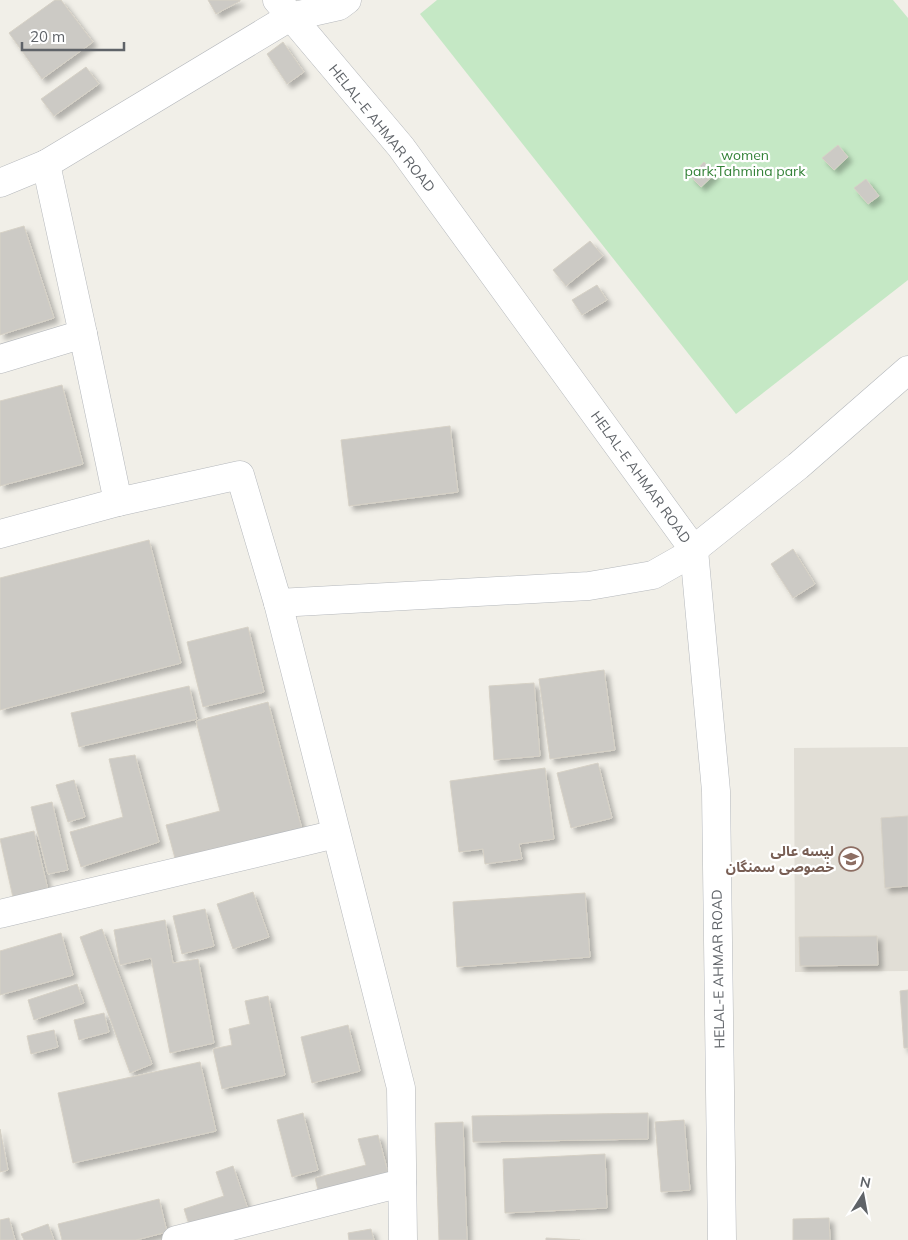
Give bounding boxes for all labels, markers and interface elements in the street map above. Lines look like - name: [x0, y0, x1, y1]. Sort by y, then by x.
- scale bar: [22, 20, 125, 52]
- text: 20 m: [30, 27, 65, 46]
- street label: HELAL-E AHMAR ROAD: [325, 60, 439, 196]
- park label: women park;Tahmina park: [685, 146, 806, 180]
- street label: HELAL-E AHMAR ROAD: [587, 407, 695, 547]
- place label: لیسه عالی خصوصی سمنگان: [726, 842, 834, 876]
- school or university icon: لیسه عالی خصوصی سمنگان: [838, 846, 864, 872]
- street label: HELAL-E AHMAR ROAD: [708, 889, 728, 1049]
- north arrow: [838, 1170, 888, 1220]
- text: N: [859, 1172, 872, 1192]

